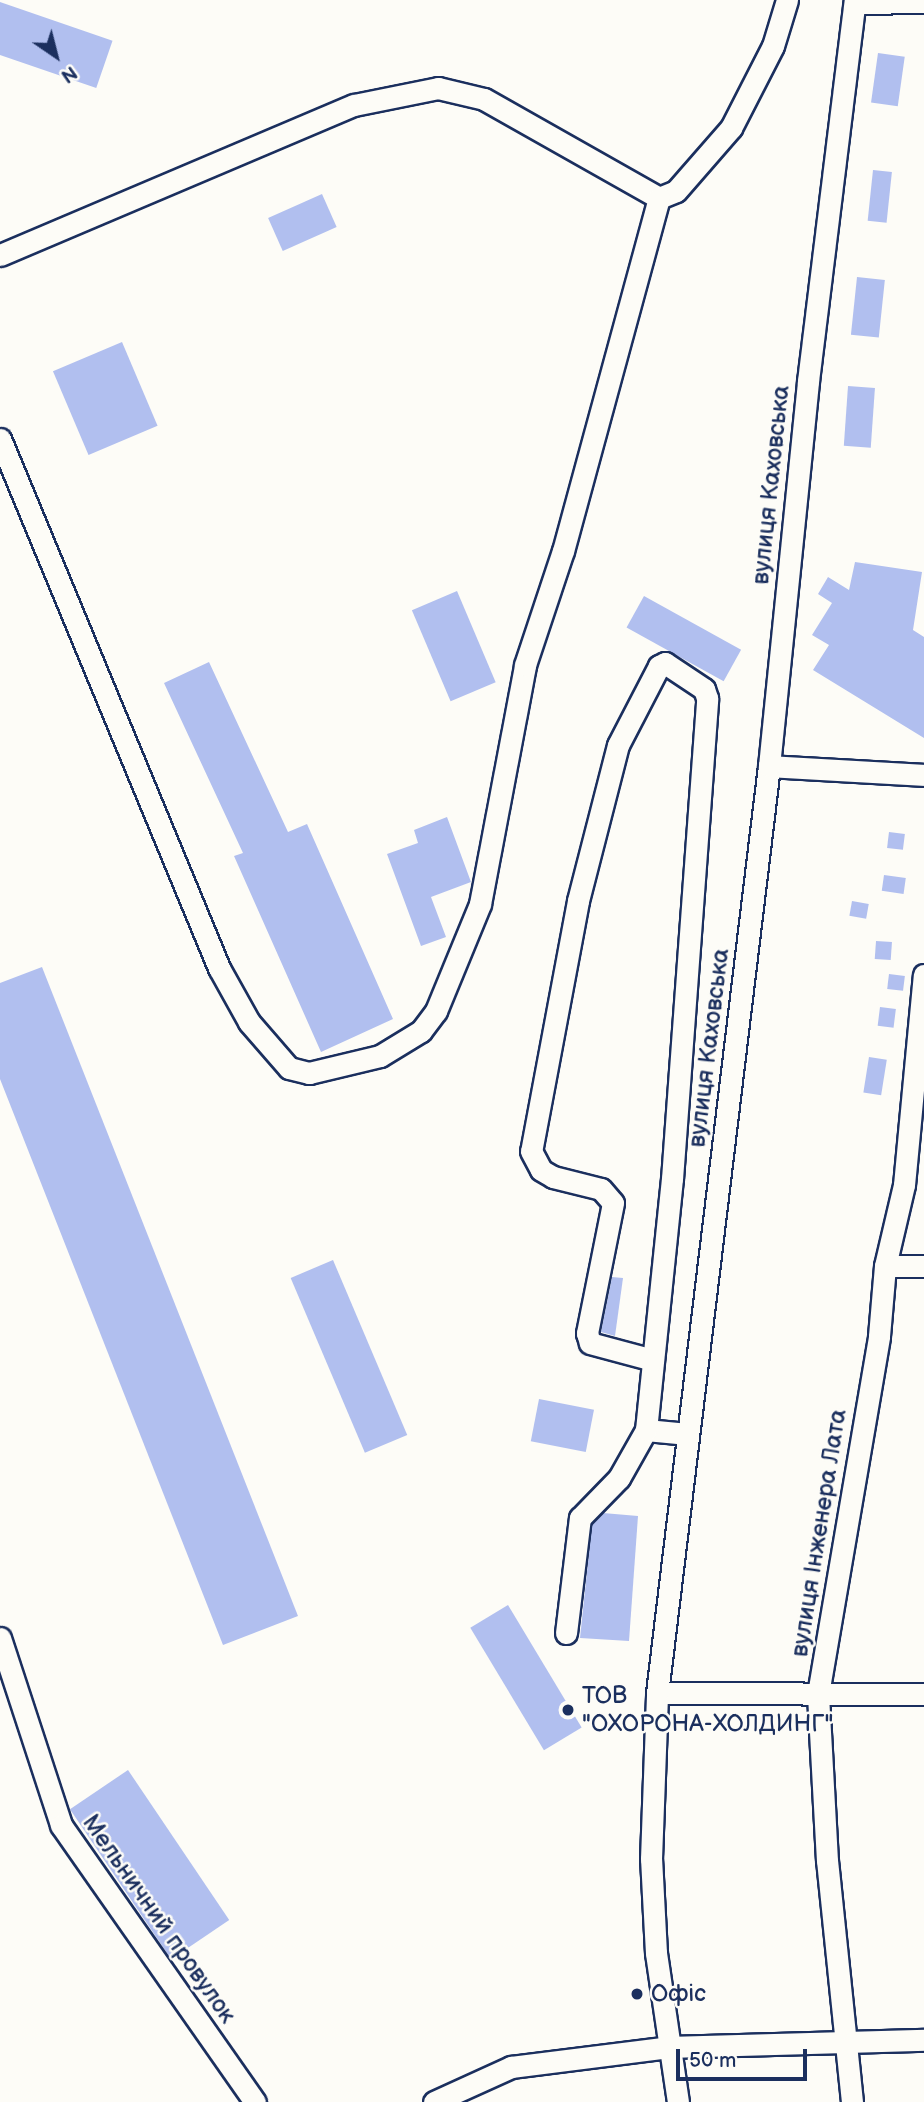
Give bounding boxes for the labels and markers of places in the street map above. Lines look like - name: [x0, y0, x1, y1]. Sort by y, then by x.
- place label: ТОВ "ОХОРОНА-ХОЛДИНГ": [582, 1682, 833, 1738]
- marker: ТОВ "ОХОРОНА-ХОЛДИНГ": [560, 1702, 576, 1718]
- place label: Офіс: [651, 1980, 706, 2008]
- marker: Офіс: [629, 1986, 645, 2002]

